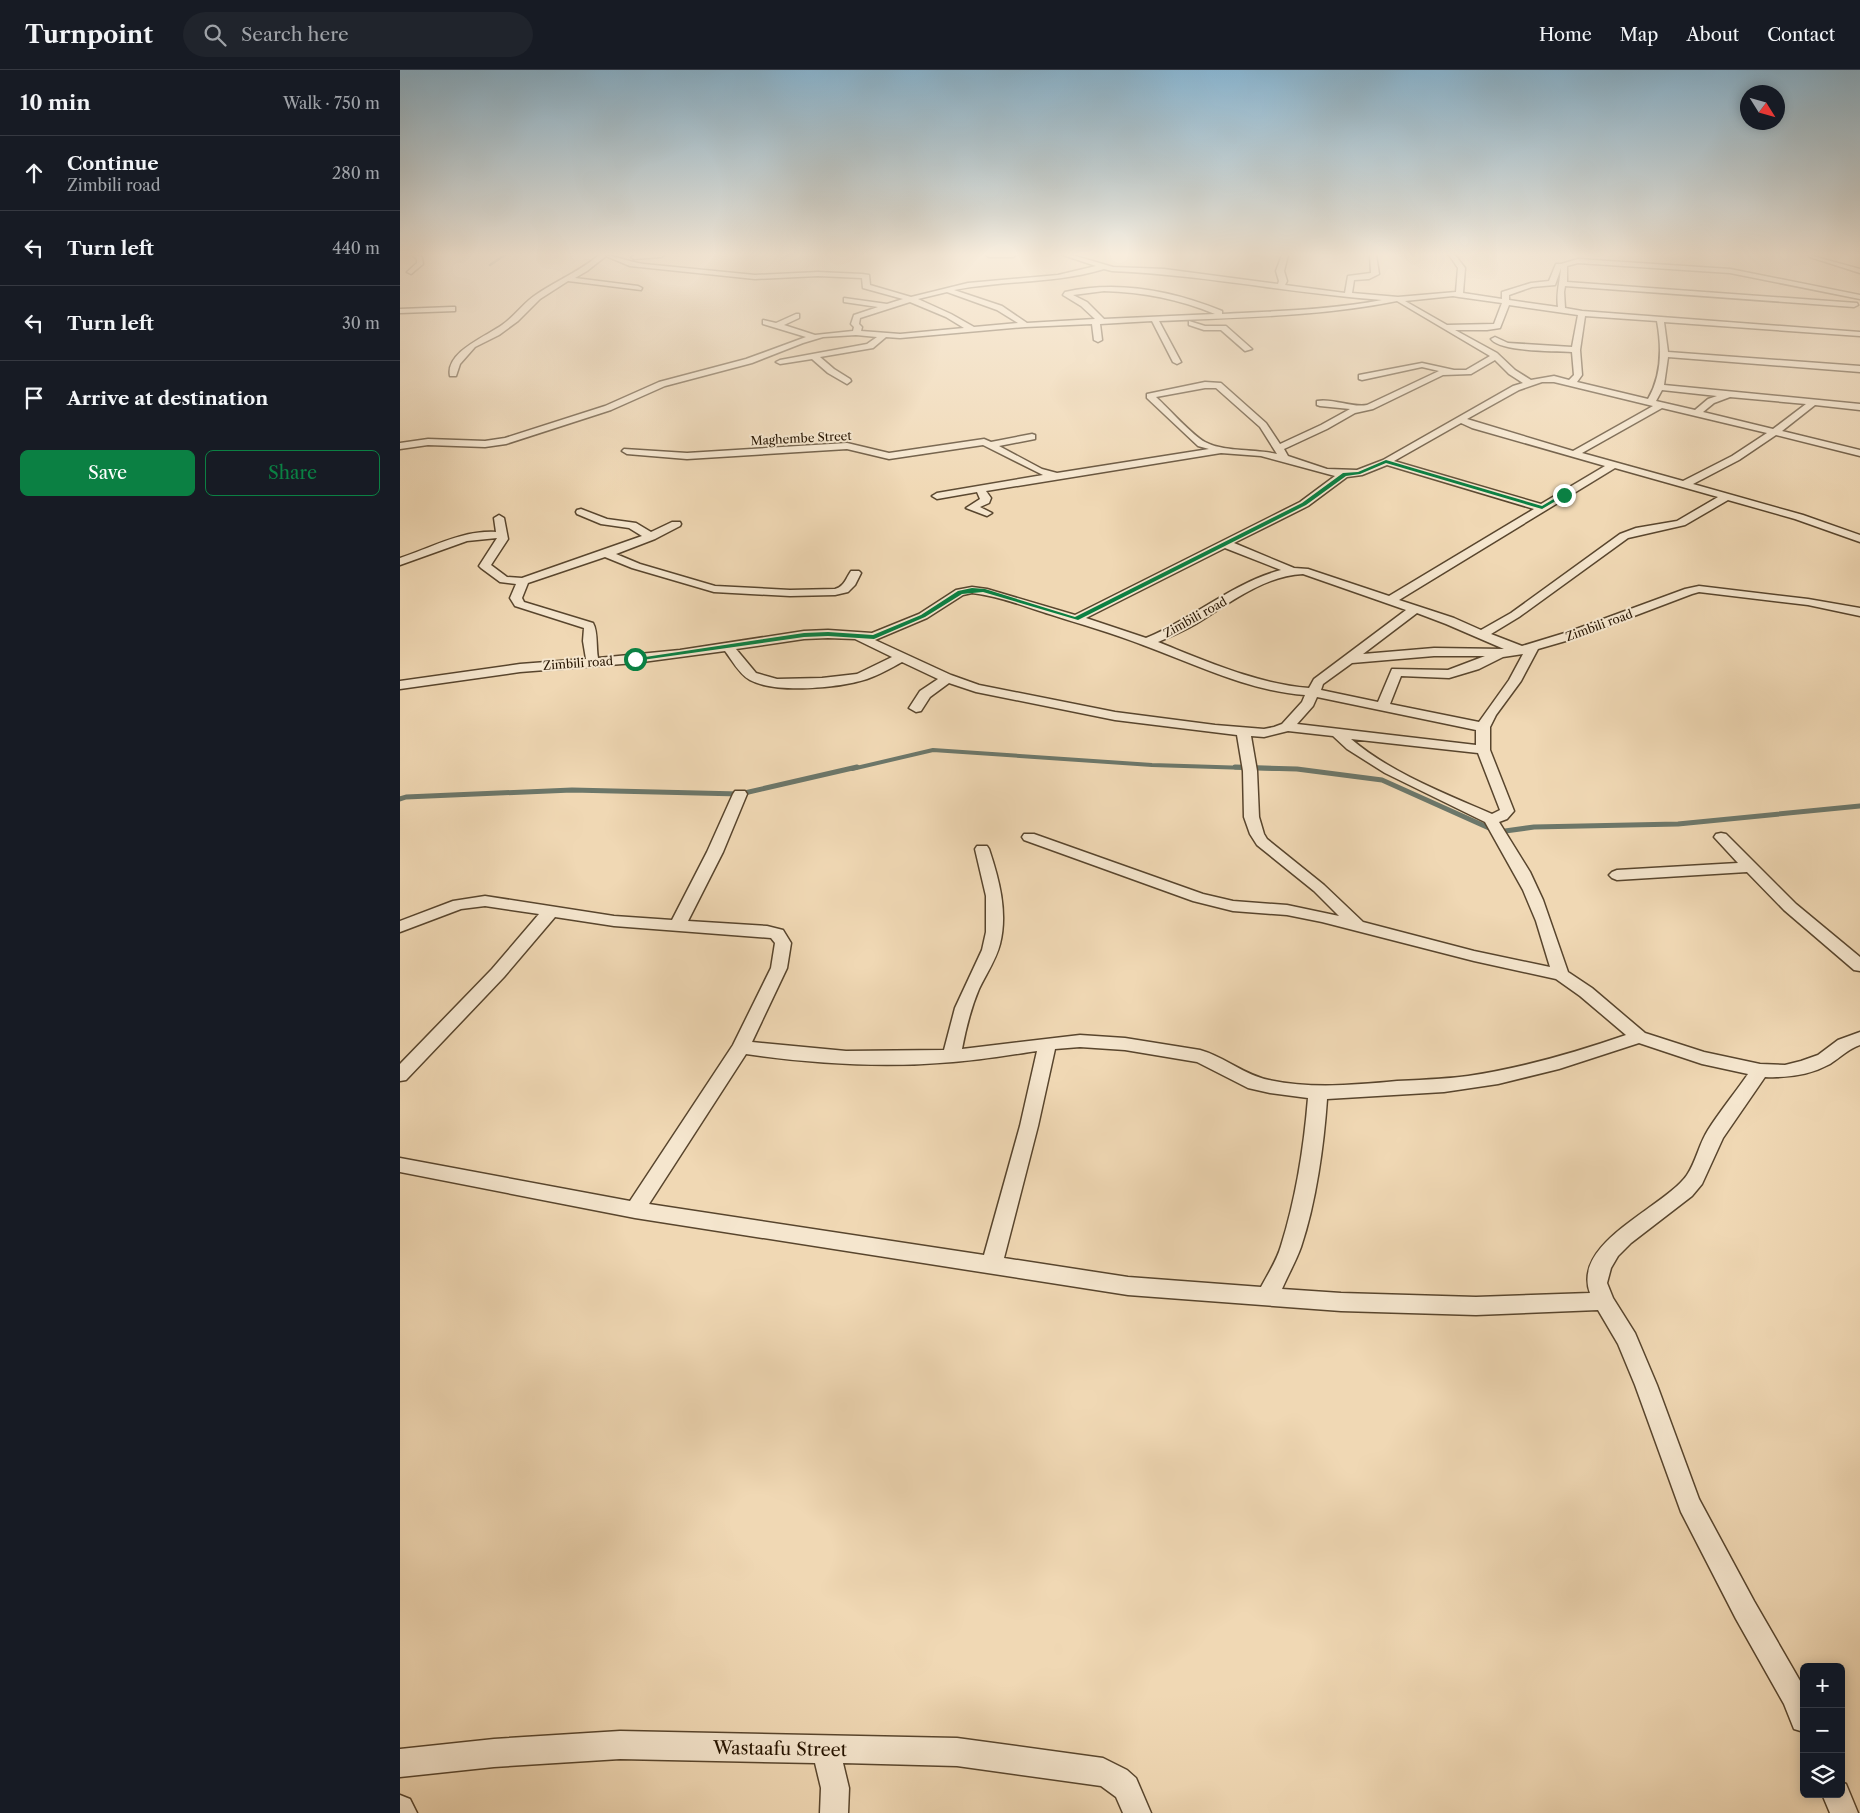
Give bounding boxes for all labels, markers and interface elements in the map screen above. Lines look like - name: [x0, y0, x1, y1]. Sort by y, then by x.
- search box: [183, 12, 533, 57]
- text: Turnpoint: [25, 20, 153, 49]
- icon: search: [201, 21, 229, 49]
- text: Search here: [241, 23, 349, 46]
- text: Home: [1539, 24, 1592, 46]
- text: Map: [1620, 24, 1658, 46]
- text: About: [1686, 24, 1739, 46]
- text: Contact: [1767, 24, 1835, 46]
- north arrow: [1740, 85, 1785, 130]
- text: 10 min: [20, 90, 91, 115]
- text: Walk · 750 m: [283, 93, 380, 113]
- text: Continue: [67, 152, 159, 175]
- icon: ahead: [20, 159, 48, 187]
- text: 280 m: [332, 163, 380, 183]
- text: Zimbili road: [67, 175, 161, 195]
- icon: left: [20, 234, 48, 262]
- text: Turn left: [67, 237, 154, 260]
- text: 440 m: [332, 238, 380, 258]
- icon: left: [20, 309, 48, 337]
- text: Turn left: [67, 312, 154, 335]
- text: 30 m: [342, 313, 380, 333]
- icon: arrive: [20, 384, 48, 412]
- text: Arrive at destination: [67, 387, 268, 410]
- street label: Maghembe Street: [750, 428, 853, 448]
- button: Save: [20, 450, 195, 496]
- button: Share: [205, 450, 380, 496]
- route end: [1553, 484, 1576, 507]
- street label: Zimbili road: [1161, 593, 1230, 641]
- street label: Zimbili road: [1563, 606, 1635, 644]
- route start: [624, 648, 647, 671]
- street label: Zimbili road: [542, 653, 614, 673]
- map controls: [1800, 1663, 1845, 1798]
- button: +: [1800, 1663, 1845, 1708]
- button: −: [1800, 1708, 1845, 1753]
- street label: Wastaafu Street: [712, 1737, 848, 1761]
- button: layers: [1800, 1753, 1845, 1798]

